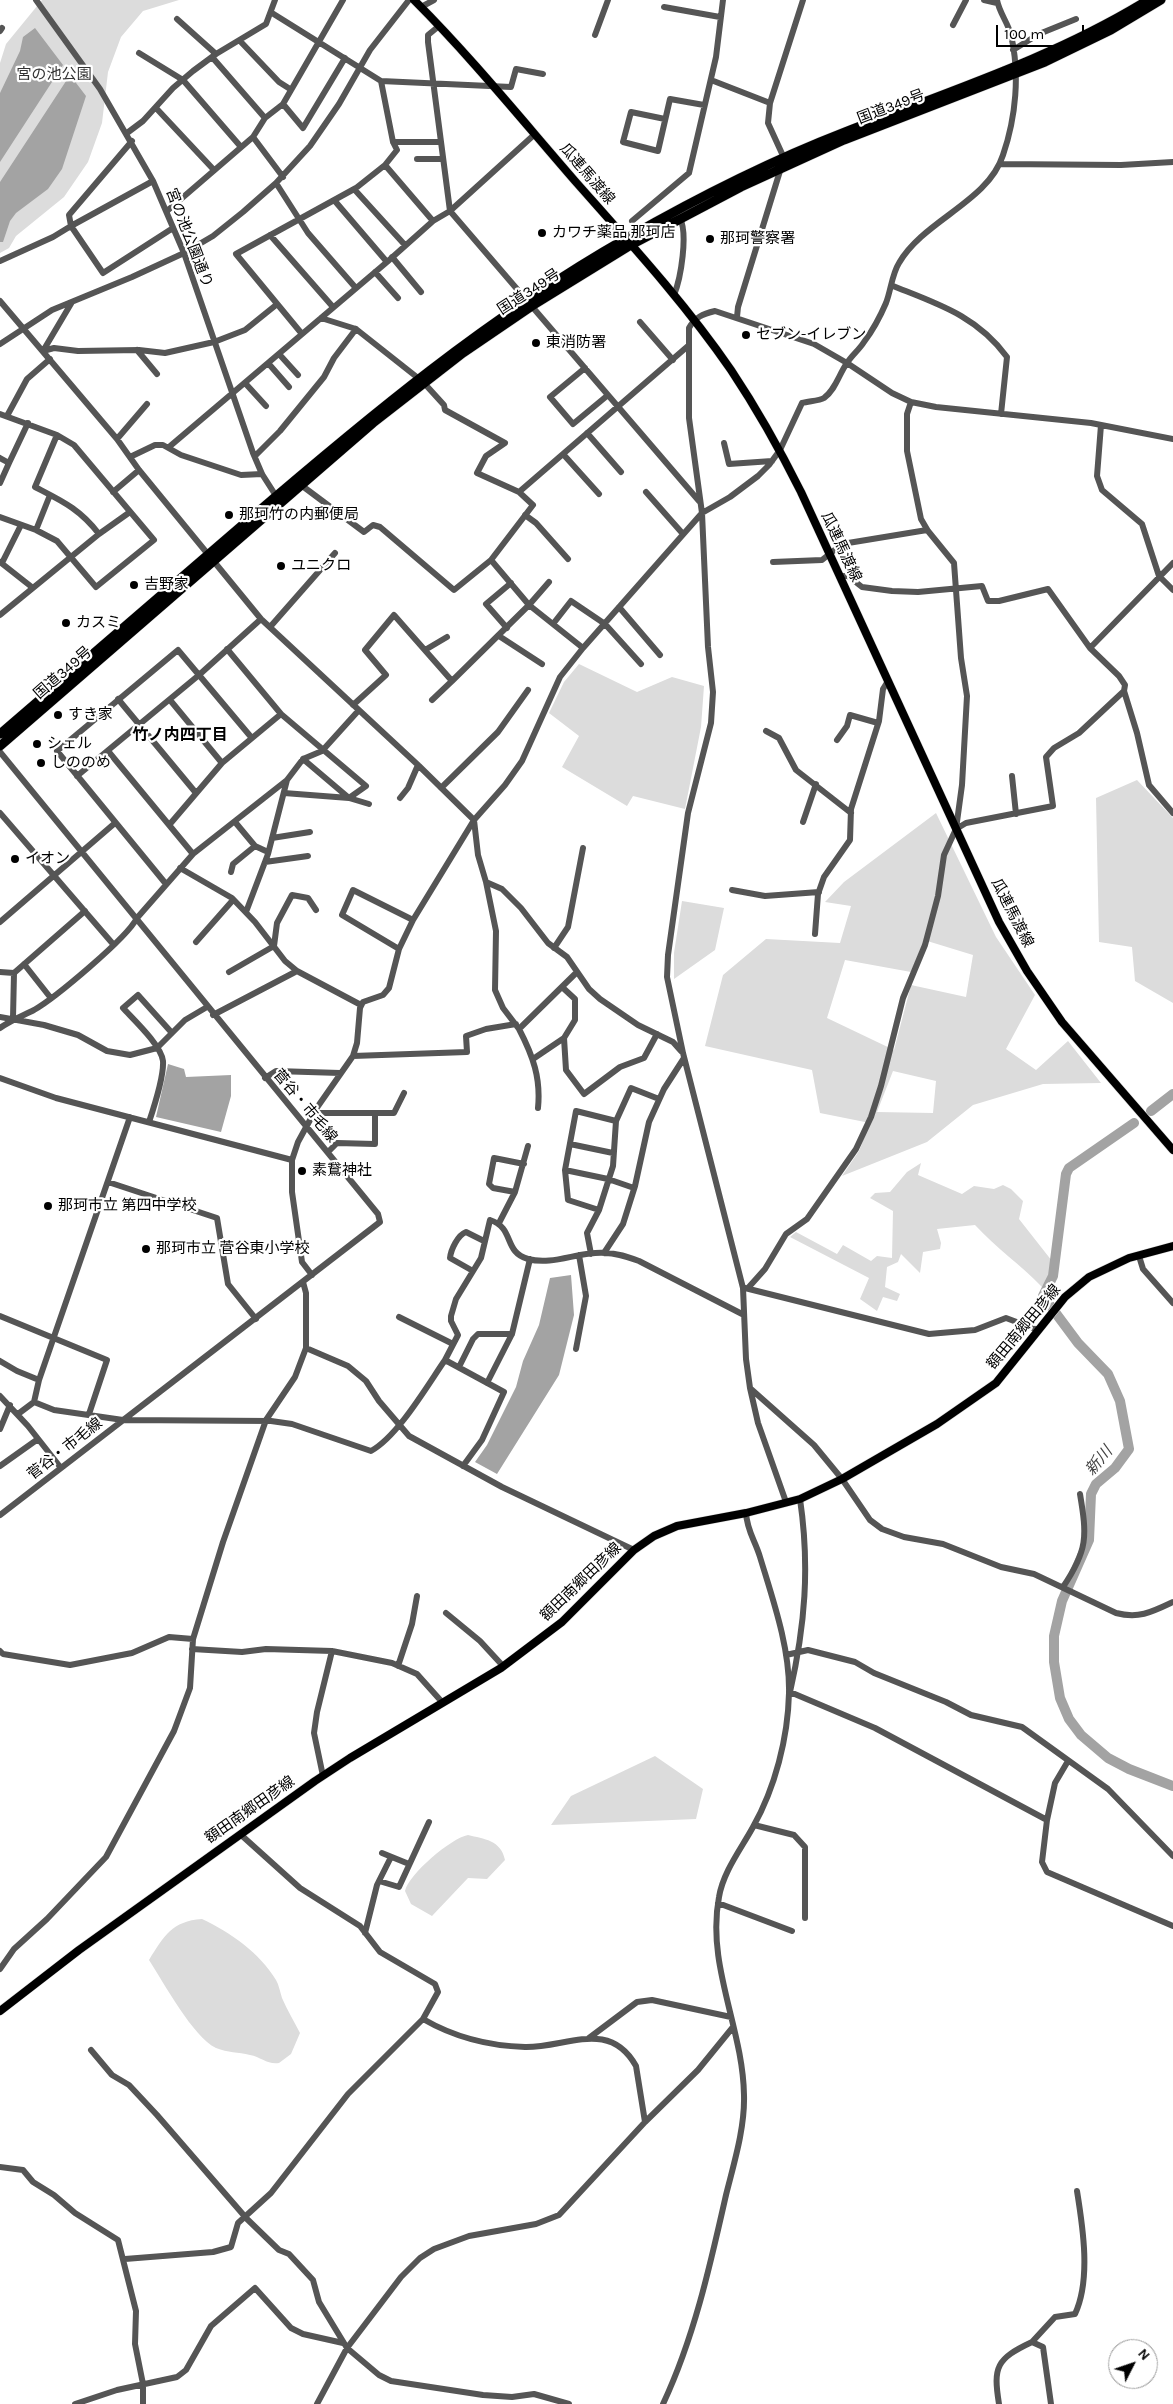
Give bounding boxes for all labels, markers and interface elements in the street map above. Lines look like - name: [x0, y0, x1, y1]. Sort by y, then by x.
- scale bar: [998, 15, 1086, 47]
- text: 100 m: [1004, 25, 1044, 43]
- park label: 宮の池公園: [17, 66, 91, 84]
- street label: 国道349号: [855, 86, 927, 128]
- street label: 瓜連馬渡線: [556, 140, 618, 208]
- street label: 宮の池公園通り: [162, 186, 216, 290]
- place label: カワチ薬品 那珂店: [552, 224, 676, 242]
- marker: カワチ薬品 那珂店: [536, 227, 548, 239]
- place label: 那珂警察署: [720, 230, 795, 248]
- marker: 那珂警察署: [704, 233, 716, 245]
- street label: 国道349号: [494, 265, 564, 319]
- place label: セブン-イレブン: [756, 326, 866, 344]
- marker: セブン-イレブン: [740, 329, 752, 341]
- place label: 東消防署: [546, 334, 606, 352]
- marker: 東消防署: [530, 337, 542, 349]
- place label: 那珂竹の内郵便局: [239, 506, 359, 524]
- marker: 那珂竹の内郵便局: [223, 509, 235, 521]
- street label: 瓜連馬渡線: [817, 509, 865, 585]
- place label: ユニクロ: [291, 557, 351, 575]
- marker: ユニクロ: [275, 560, 287, 572]
- place label: 吉野家: [144, 576, 189, 594]
- marker: 吉野家: [128, 579, 140, 591]
- place label: カスミ: [76, 614, 121, 632]
- marker: カスミ: [60, 617, 72, 629]
- street label: 国道349号: [30, 643, 96, 703]
- place label: すき家: [68, 706, 113, 724]
- marker: すき家: [52, 709, 64, 721]
- district label: 竹ノ内四丁目: [132, 725, 228, 745]
- place label: シェル: [47, 735, 92, 753]
- marker: シェル: [31, 738, 43, 750]
- place label: しののめ: [51, 754, 111, 772]
- marker: しののめ: [35, 757, 47, 769]
- place label: イオン: [25, 850, 70, 868]
- marker: イオン: [9, 853, 21, 865]
- street label: 瓜連馬渡線: [987, 876, 1037, 950]
- street label: 菅谷・市毛線: [269, 1066, 341, 1146]
- place label: 素鵞神社: [312, 1162, 372, 1180]
- marker: 素鵞神社: [296, 1165, 308, 1177]
- place label: 那珂市立 第四中学校: [58, 1197, 197, 1215]
- marker: 那珂市立 第四中学校: [42, 1200, 54, 1212]
- place label: 那珂市立 菅谷東小学校: [156, 1240, 310, 1258]
- marker: 那珂市立 菅谷東小学校: [140, 1243, 152, 1255]
- street label: 額田南郷田彦線: [983, 1281, 1065, 1373]
- street label: 菅谷・市毛線: [24, 1414, 106, 1484]
- water label: 新川: [1081, 1443, 1117, 1479]
- street label: 額田南郷田彦線: [537, 1539, 625, 1625]
- street label: 額田南郷田彦線: [202, 1773, 298, 1847]
- north arrow: [1108, 2339, 1158, 2389]
- text: N: [1134, 2345, 1154, 2364]

